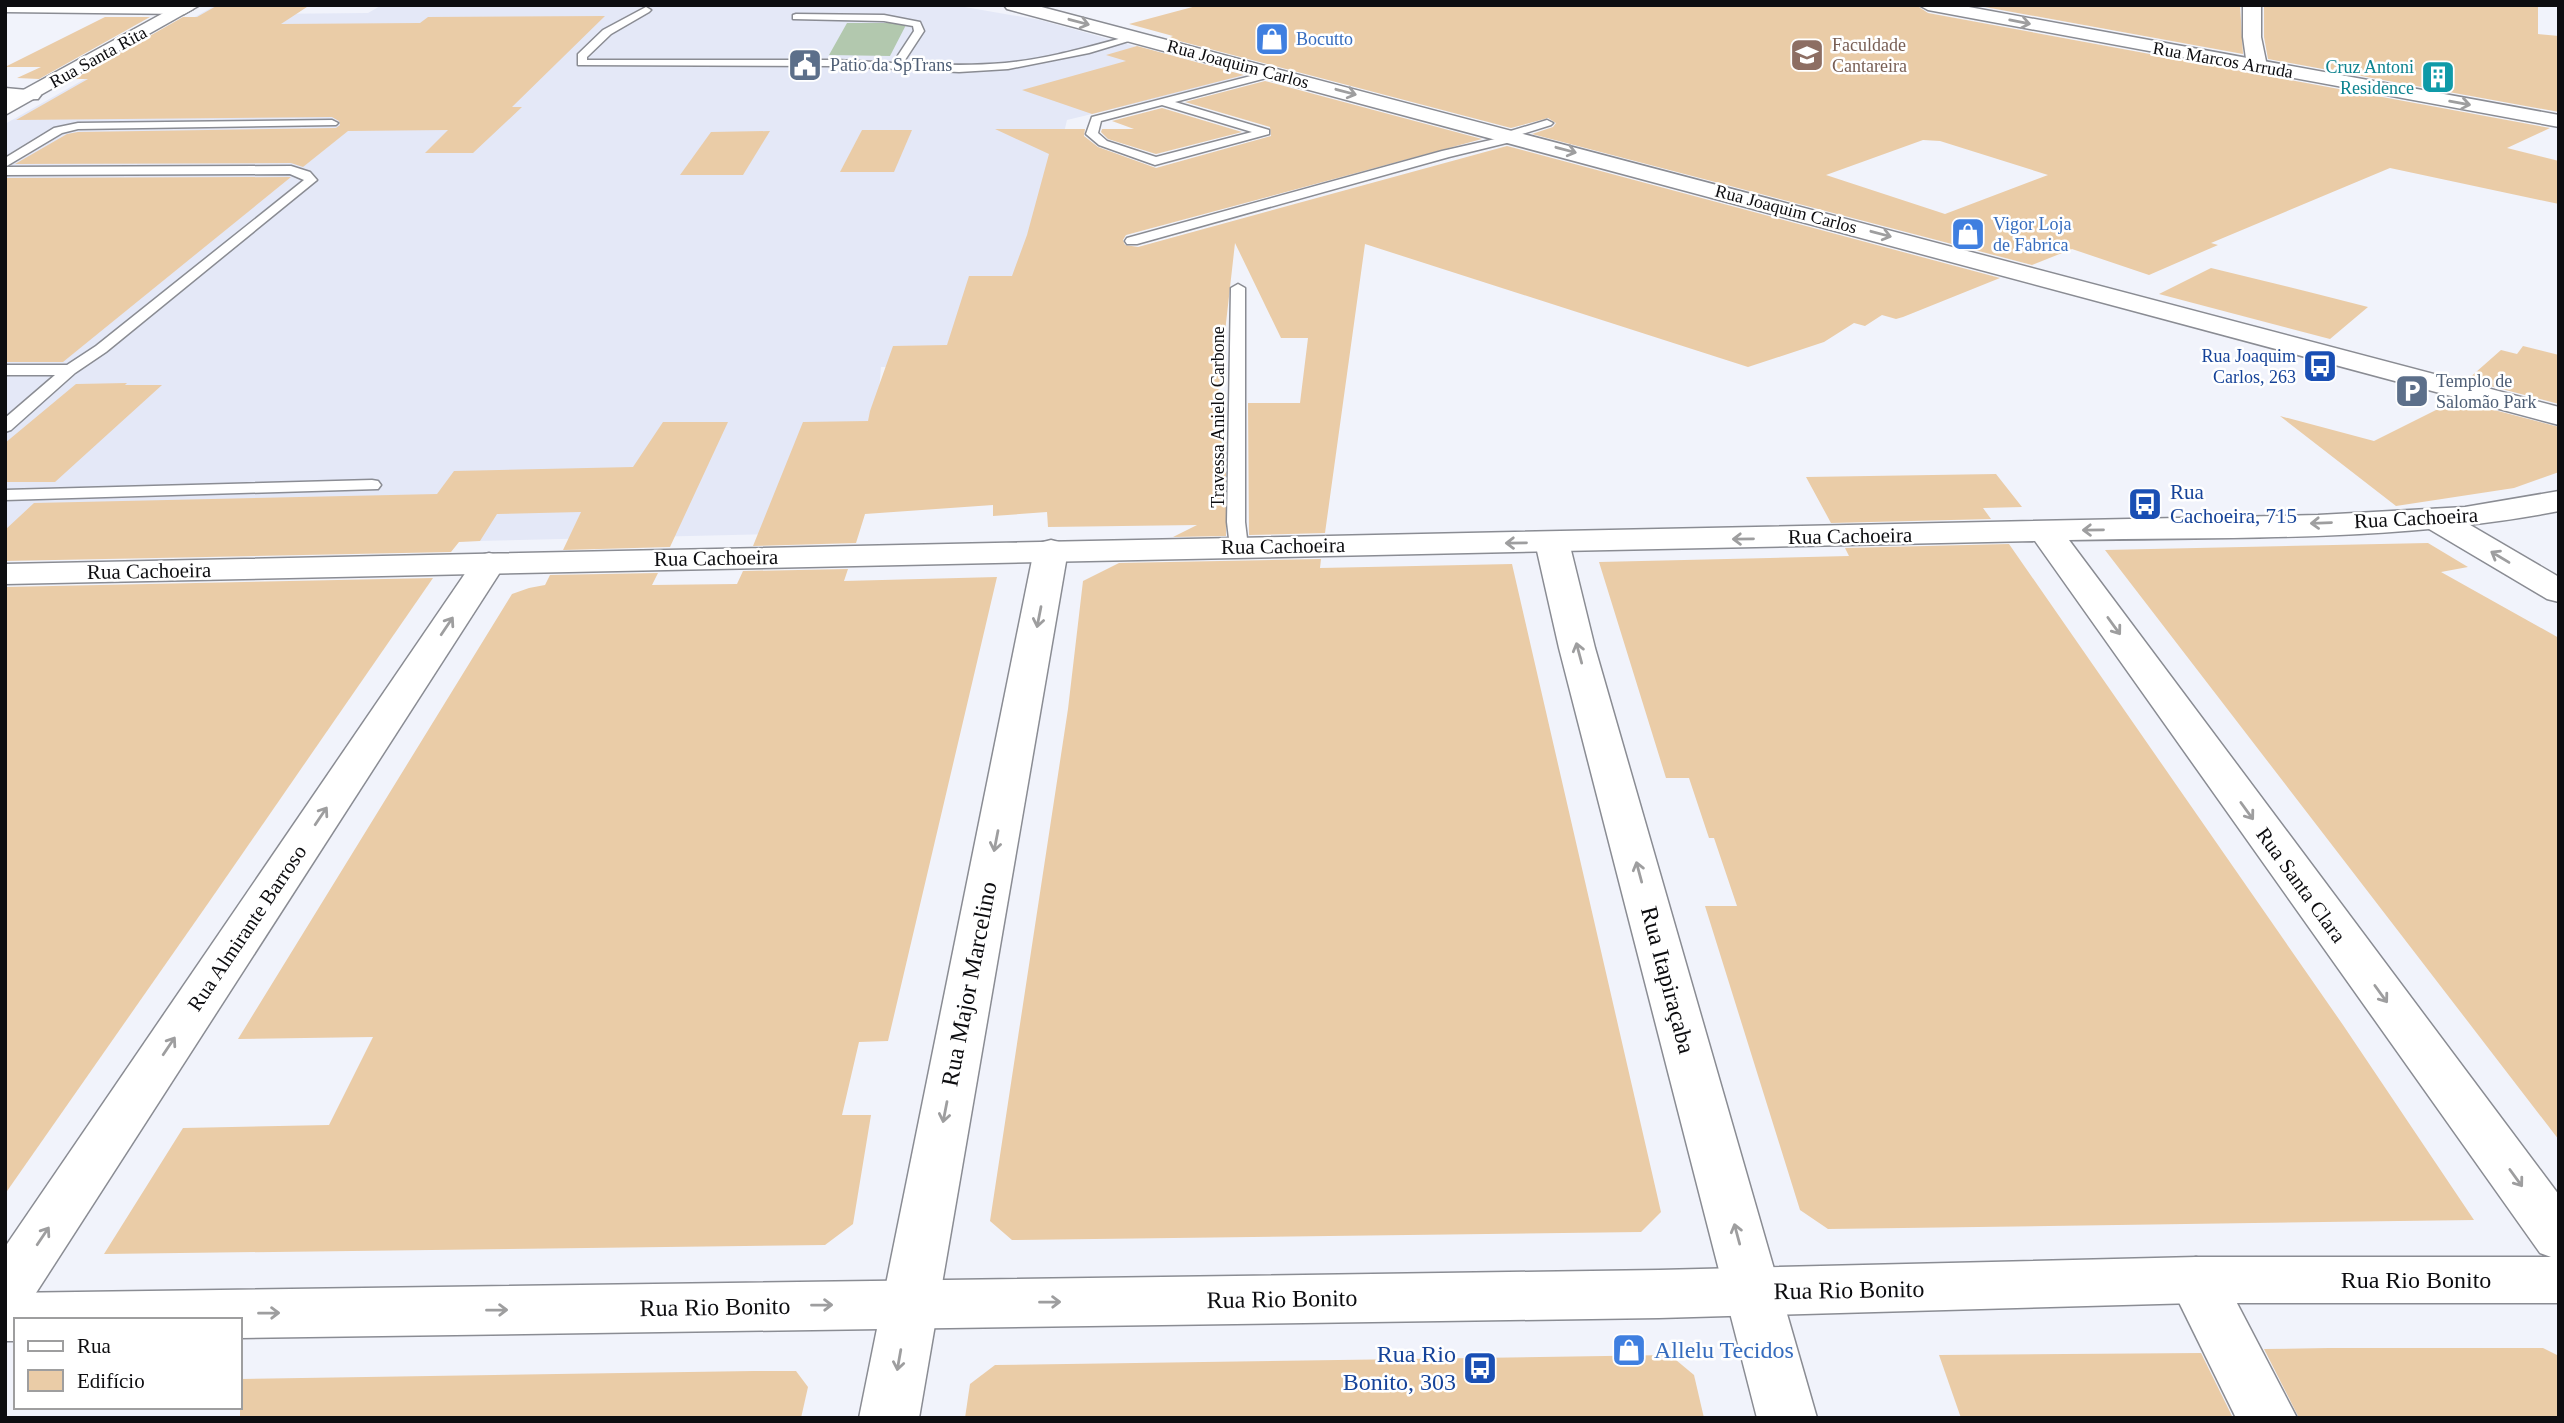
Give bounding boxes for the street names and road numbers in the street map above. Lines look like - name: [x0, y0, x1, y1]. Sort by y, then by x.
- street label: Rua Santa Rita: [46, 22, 150, 92]
- street label: Rua Joaquim Carlos: [1165, 35, 1311, 93]
- street label: Rua Marcos Arruda: [2151, 38, 2295, 82]
- street label: Rua Joaquim Carlos: [1713, 180, 1859, 238]
- street label: Travessa Anielo Carbone: [1208, 326, 1228, 508]
- street label: Rua Cachoeira: [2353, 503, 2479, 533]
- street label: Rua Cachoeira: [1788, 523, 1913, 549]
- street label: Rua Cachoeira: [1221, 533, 1346, 559]
- street label: Rua Cachoeira: [654, 545, 779, 571]
- street label: Rua Cachoeira: [87, 558, 212, 584]
- street label: Rua Santa Clara: [2251, 823, 2351, 948]
- street label: Rua Almirante Barroso: [183, 841, 311, 1015]
- street label: Rua Major Marcelino: [936, 879, 1002, 1089]
- street label: Rua Itapiraçaba: [1636, 904, 1700, 1057]
- street label: Rua Rio Bonito: [2341, 1267, 2491, 1293]
- street label: Rua Rio Bonito: [1773, 1276, 1925, 1304]
- street label: Rua Rio Bonito: [1206, 1285, 1358, 1313]
- street label: Rua Rio Bonito: [639, 1293, 791, 1321]

